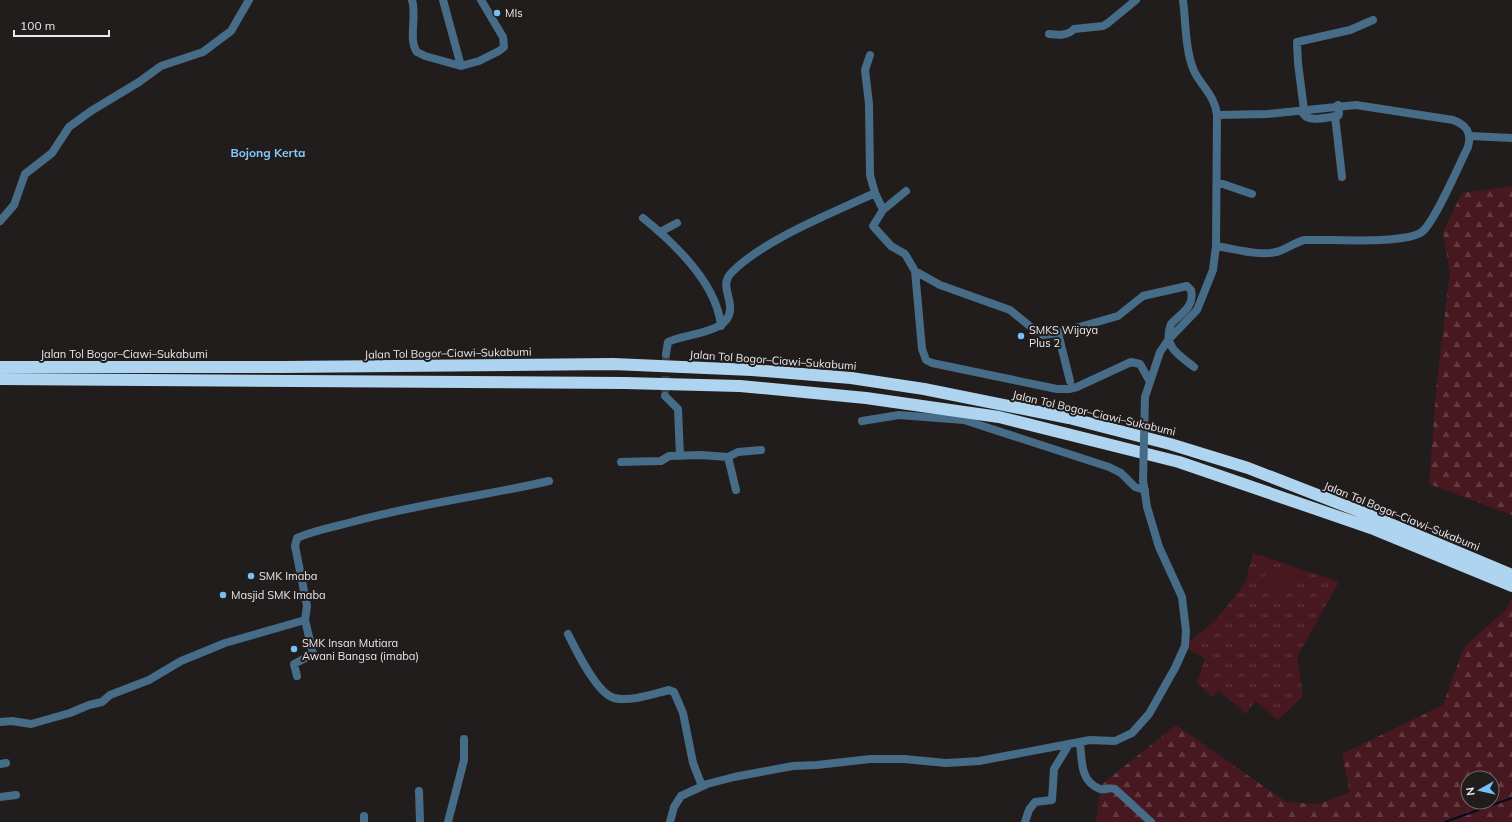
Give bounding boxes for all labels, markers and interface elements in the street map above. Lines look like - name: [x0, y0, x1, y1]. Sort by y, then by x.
- place label: MIs: [505, 6, 523, 20]
- marker: MIs: [492, 8, 502, 18]
- scale bar: [14, 12, 109, 38]
- text: 100 m: [20, 18, 55, 33]
- district label: Bojong Kerta: [230, 145, 306, 160]
- place label: SMKS Wijaya Plus 2: [1029, 323, 1098, 350]
- marker: SMKS Wijaya Plus 2: [1016, 331, 1026, 341]
- street label: Jalan Tol Bogor–Ciawi–Sukabumi: [364, 345, 532, 361]
- street label: Jalan Tol Bogor–Ciawi–Sukabumi: [40, 347, 208, 361]
- street label: Jalan Tol Bogor–Ciawi–Sukabumi: [689, 347, 857, 373]
- street label: Jalan Tol Bogor–Ciawi–Sukabumi: [1011, 387, 1177, 439]
- street label: Jalan Tol Bogor–Ciawi–Sukabumi: [1322, 478, 1482, 554]
- place label: SMK Imaba: [259, 569, 317, 583]
- marker: SMK Imaba: [246, 571, 256, 581]
- place label: Masjid SMK Imaba: [231, 588, 326, 602]
- marker: Masjid SMK Imaba: [218, 590, 228, 600]
- place label: SMK Insan Mutiara Awani Bangsa (imaba): [302, 636, 419, 663]
- marker: SMK Insan Mutiara Awani Bangsa (imaba): [289, 644, 299, 654]
- north arrow: [1460, 770, 1500, 810]
- text: N: [1463, 786, 1478, 796]

